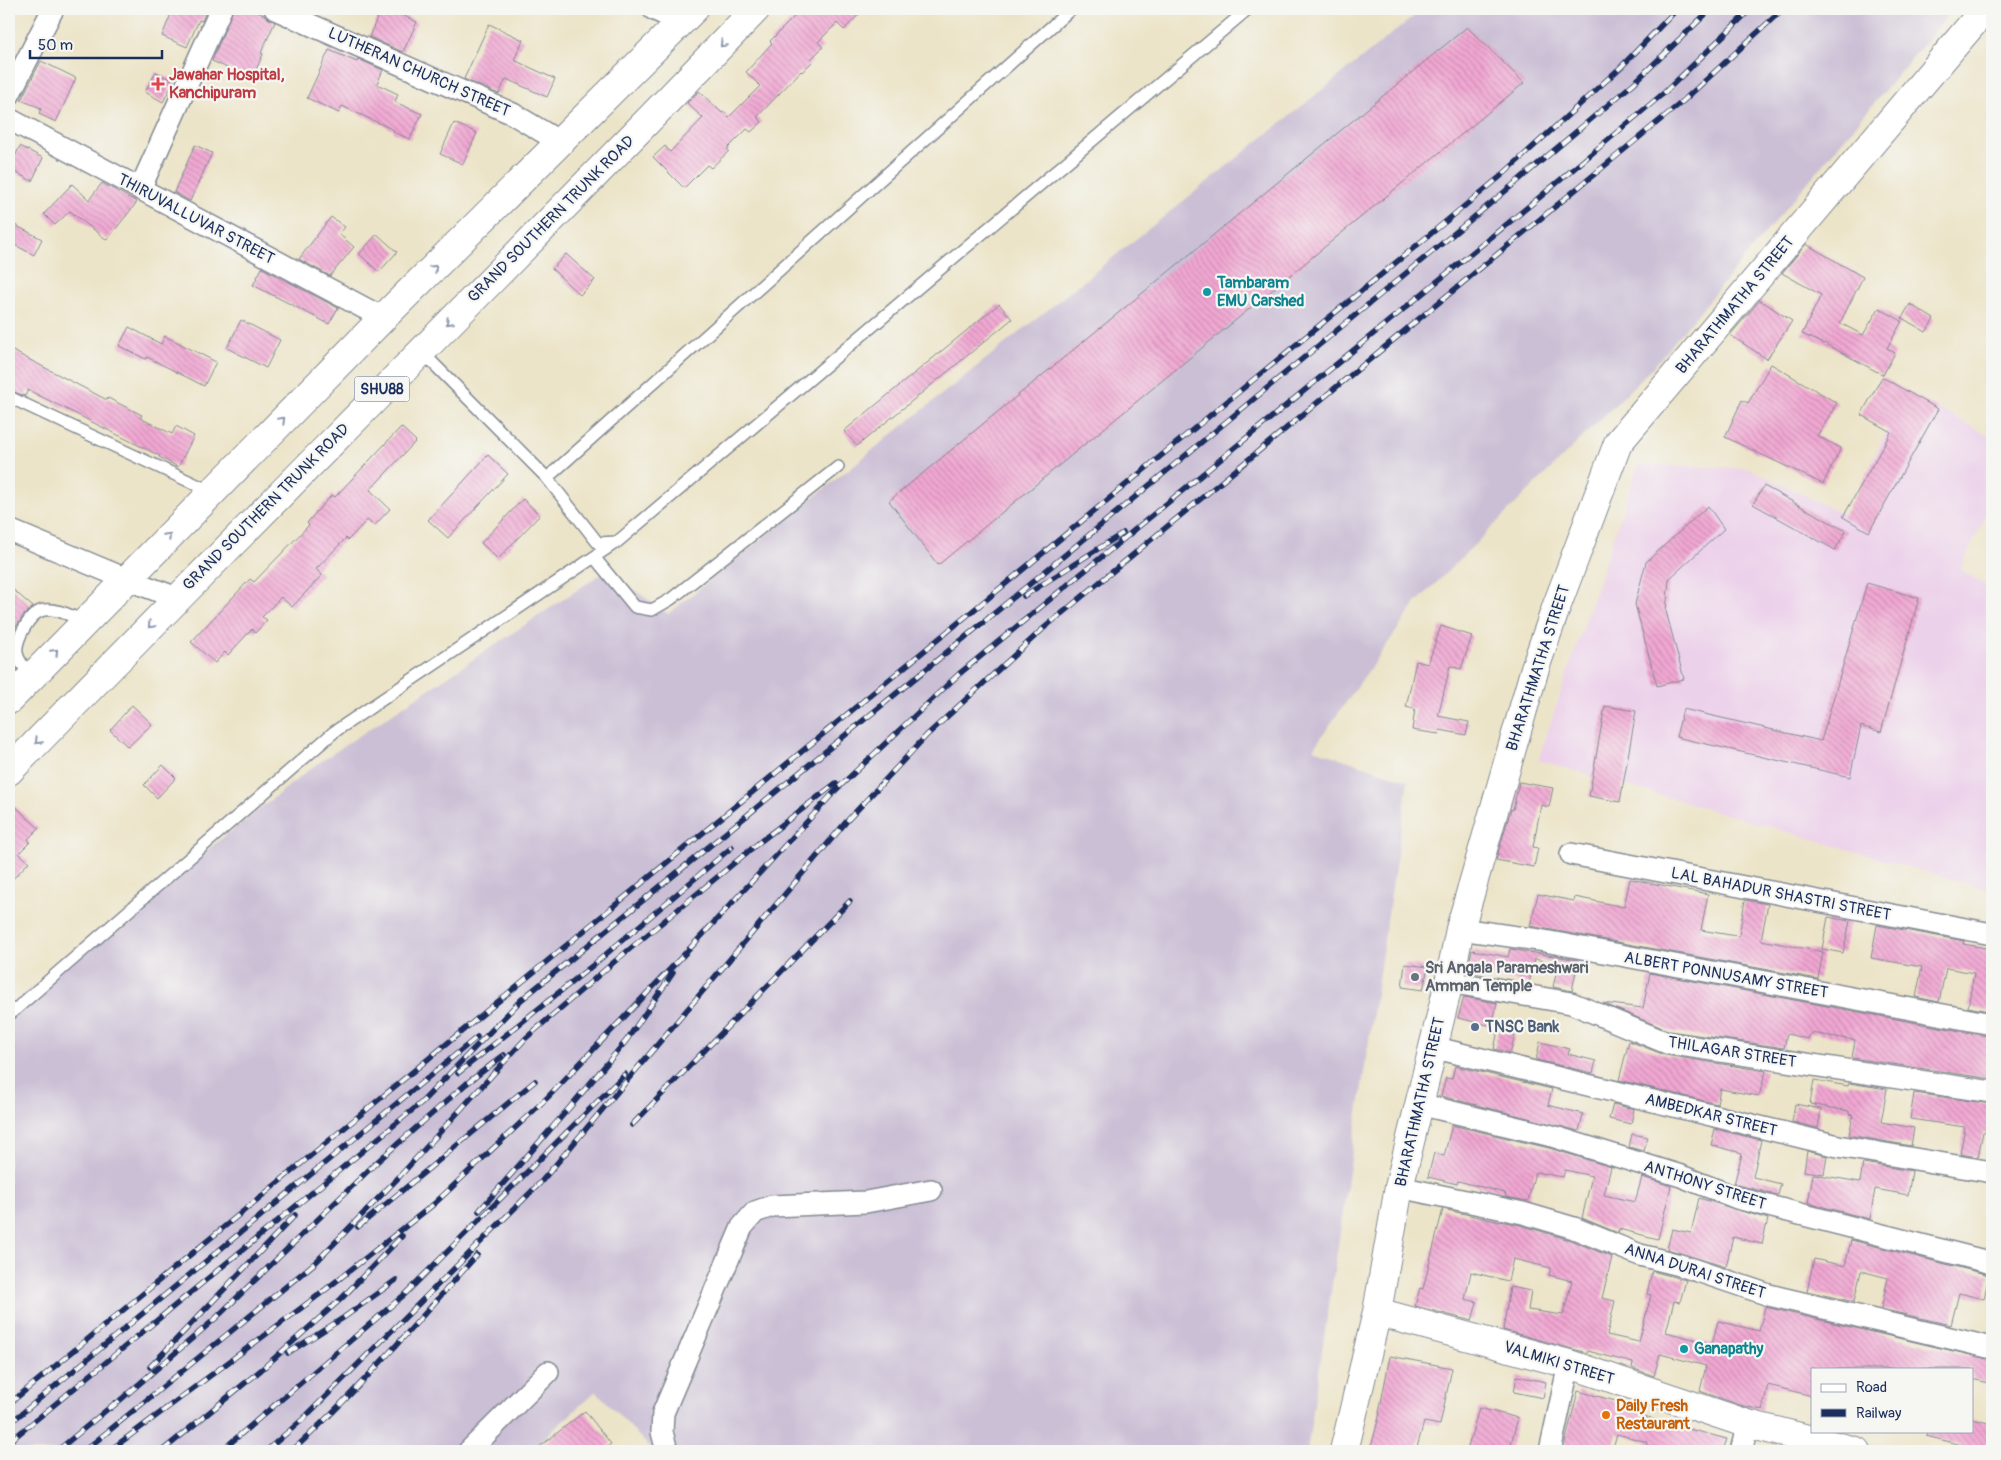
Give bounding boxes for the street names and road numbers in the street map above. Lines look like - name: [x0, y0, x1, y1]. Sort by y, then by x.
- street label: LUTHERAN CHURCH STREET: [325, 23, 513, 121]
- street label: GRAND SOUTHERN TRUNK ROAD: [463, 131, 639, 307]
- street label: THIRUVALLUVAR STREET: [114, 169, 278, 269]
- street label: BHARATHMATHA STREET: [1672, 232, 1798, 378]
- road number: SHU88: [354, 376, 410, 402]
- street label: GRAND SOUTHERN TRUNK ROAD: [178, 419, 354, 595]
- street label: BHARATHMATHA STREET: [1502, 582, 1574, 754]
- street label: LAL BAHADUR SHASTRI STREET: [1669, 863, 1893, 925]
- street label: ALBERT PONNUSAMY STREET: [1623, 947, 1830, 1003]
- street label: BHARATHMATHA STREET: [1391, 1015, 1449, 1189]
- street label: THILAGAR STREET: [1666, 1032, 1798, 1072]
- street label: AMBEDKAR STREET: [1643, 1089, 1779, 1141]
- street label: ANTHONY STREET: [1642, 1156, 1769, 1214]
- street label: ANNA DURAI STREET: [1622, 1239, 1768, 1303]
- street label: VALMIKI STREET: [1501, 1337, 1617, 1389]

